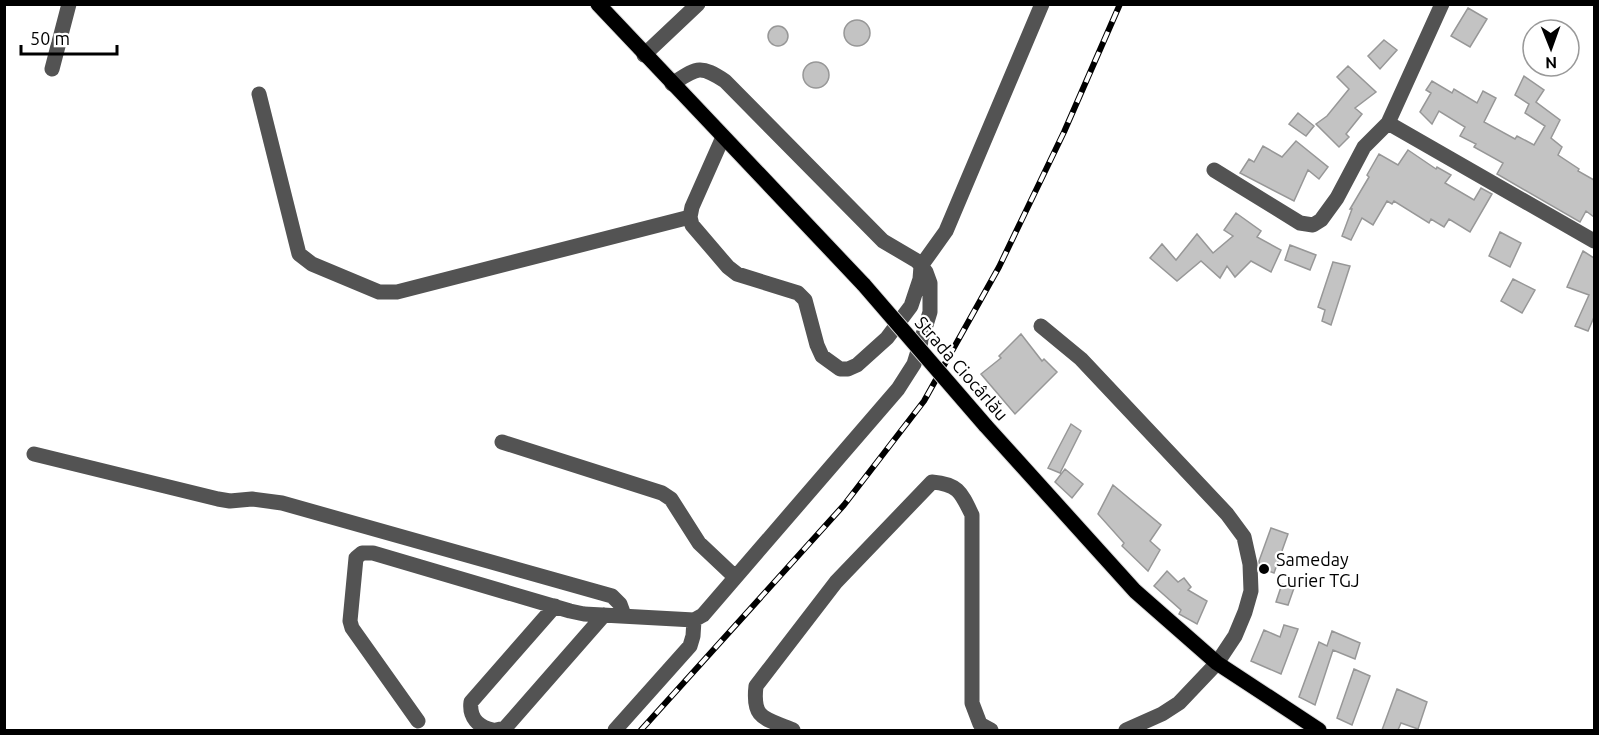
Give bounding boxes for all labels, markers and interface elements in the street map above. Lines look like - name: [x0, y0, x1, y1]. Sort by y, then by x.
- scale bar: [21, 18, 117, 56]
- north arrow: [1521, 18, 1581, 78]
- text: 50 m: [30, 28, 70, 48]
- text: N: [1545, 54, 1557, 72]
- street label: Strada Ciocârlău: [911, 312, 1013, 424]
- place label: Sameday Curier TGJ: [1276, 549, 1360, 590]
- marker: Sameday Curier TGJ: [1257, 562, 1271, 576]

